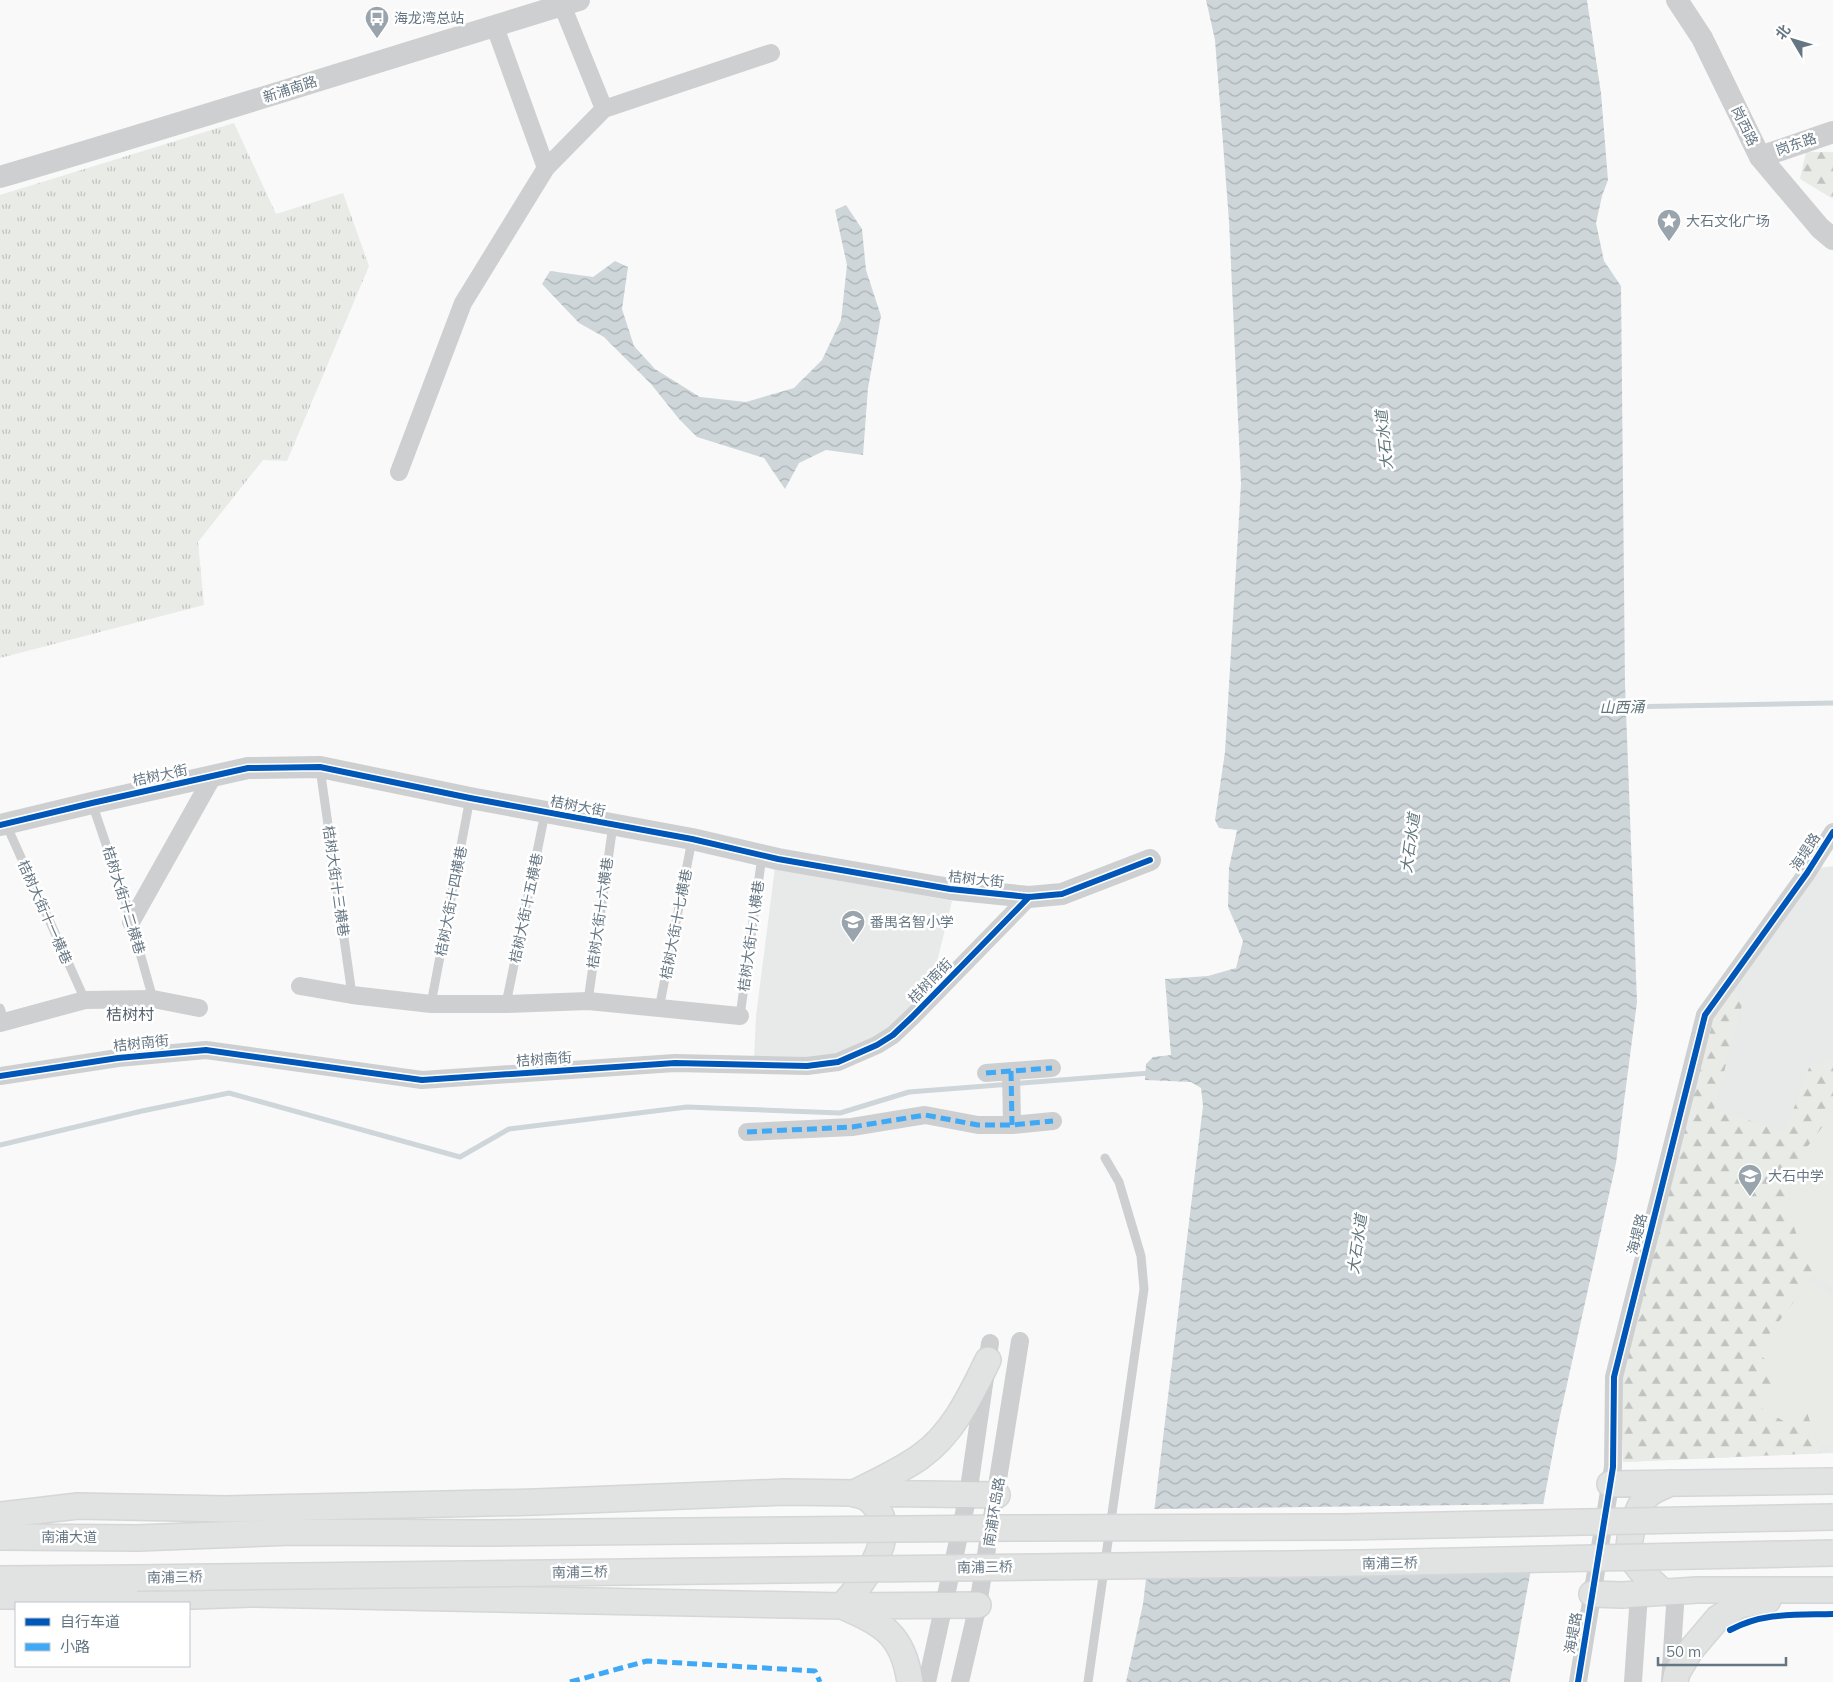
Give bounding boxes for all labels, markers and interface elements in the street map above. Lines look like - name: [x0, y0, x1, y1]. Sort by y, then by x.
- bus stop icon: 海龙湾总站: [364, 5, 390, 39]
- place label: 海龙湾总站: [394, 9, 464, 27]
- north arrow: [1768, 15, 1818, 65]
- text: 北: [1771, 21, 1794, 43]
- street label: 新浦南路: [261, 72, 319, 106]
- street label: 岗西路: [1728, 103, 1762, 149]
- street label: 岗东路: [1773, 129, 1819, 159]
- place icon: 大石文化广场: [1656, 208, 1682, 242]
- place label: 大石文化广场: [1686, 212, 1770, 230]
- water label: 大石水道: [1371, 407, 1397, 471]
- water label: 山西涌: [1599, 697, 1647, 717]
- street label: 桔树大街: [131, 760, 189, 790]
- street label: 桔树大街: [549, 792, 607, 820]
- water label: 大石水道: [1396, 810, 1424, 874]
- street label: 桔树大街十三横巷: [319, 824, 353, 938]
- street label: 海堤路: [1786, 829, 1824, 875]
- street label: 桔树大街十二横巷: [99, 844, 149, 956]
- street label: 桔树大街十四横巷: [431, 844, 471, 958]
- street label: 桔树大街十五横巷: [506, 851, 546, 965]
- street label: 桔树大街十六横巷: [583, 856, 617, 970]
- street label: 桔树大街十一横巷: [14, 857, 76, 967]
- street label: 桔树大街十七横巷: [656, 867, 696, 981]
- street label: 桔树大街: [947, 867, 1005, 891]
- street label: 桔树大街十八横巷: [734, 879, 768, 993]
- school or university icon: 番禺名智小学: [840, 909, 866, 943]
- place label: 番禺名智小学: [870, 913, 954, 931]
- street label: 桔树南街: [904, 955, 956, 1007]
- district label: 桔树村: [106, 1004, 154, 1024]
- street label: 桔树南街: [112, 1031, 170, 1055]
- street label: 桔树南街: [515, 1048, 573, 1070]
- school or university icon: 大石中学: [1737, 1163, 1763, 1197]
- place label: 大石中学: [1768, 1167, 1824, 1185]
- water label: 大石水道: [1343, 1211, 1371, 1275]
- street label: 海堤路: [1623, 1211, 1651, 1257]
- street label: 南浦环岛路: [980, 1476, 1008, 1548]
- street label: 南浦大道: [41, 1528, 97, 1546]
- street label: 南浦三桥: [1362, 1554, 1418, 1572]
- street label: 南浦三桥: [957, 1558, 1013, 1576]
- street label: 南浦三桥: [552, 1563, 608, 1581]
- street label: 南浦三桥: [147, 1568, 203, 1586]
- legend: [15, 1602, 190, 1667]
- street label: 海堤路: [1560, 1611, 1586, 1655]
- text: 自行车道: [60, 1612, 120, 1631]
- scale bar: [1658, 1634, 1786, 1666]
- text: 小路: [60, 1637, 90, 1656]
- text: 50 m: [1666, 1642, 1701, 1661]

